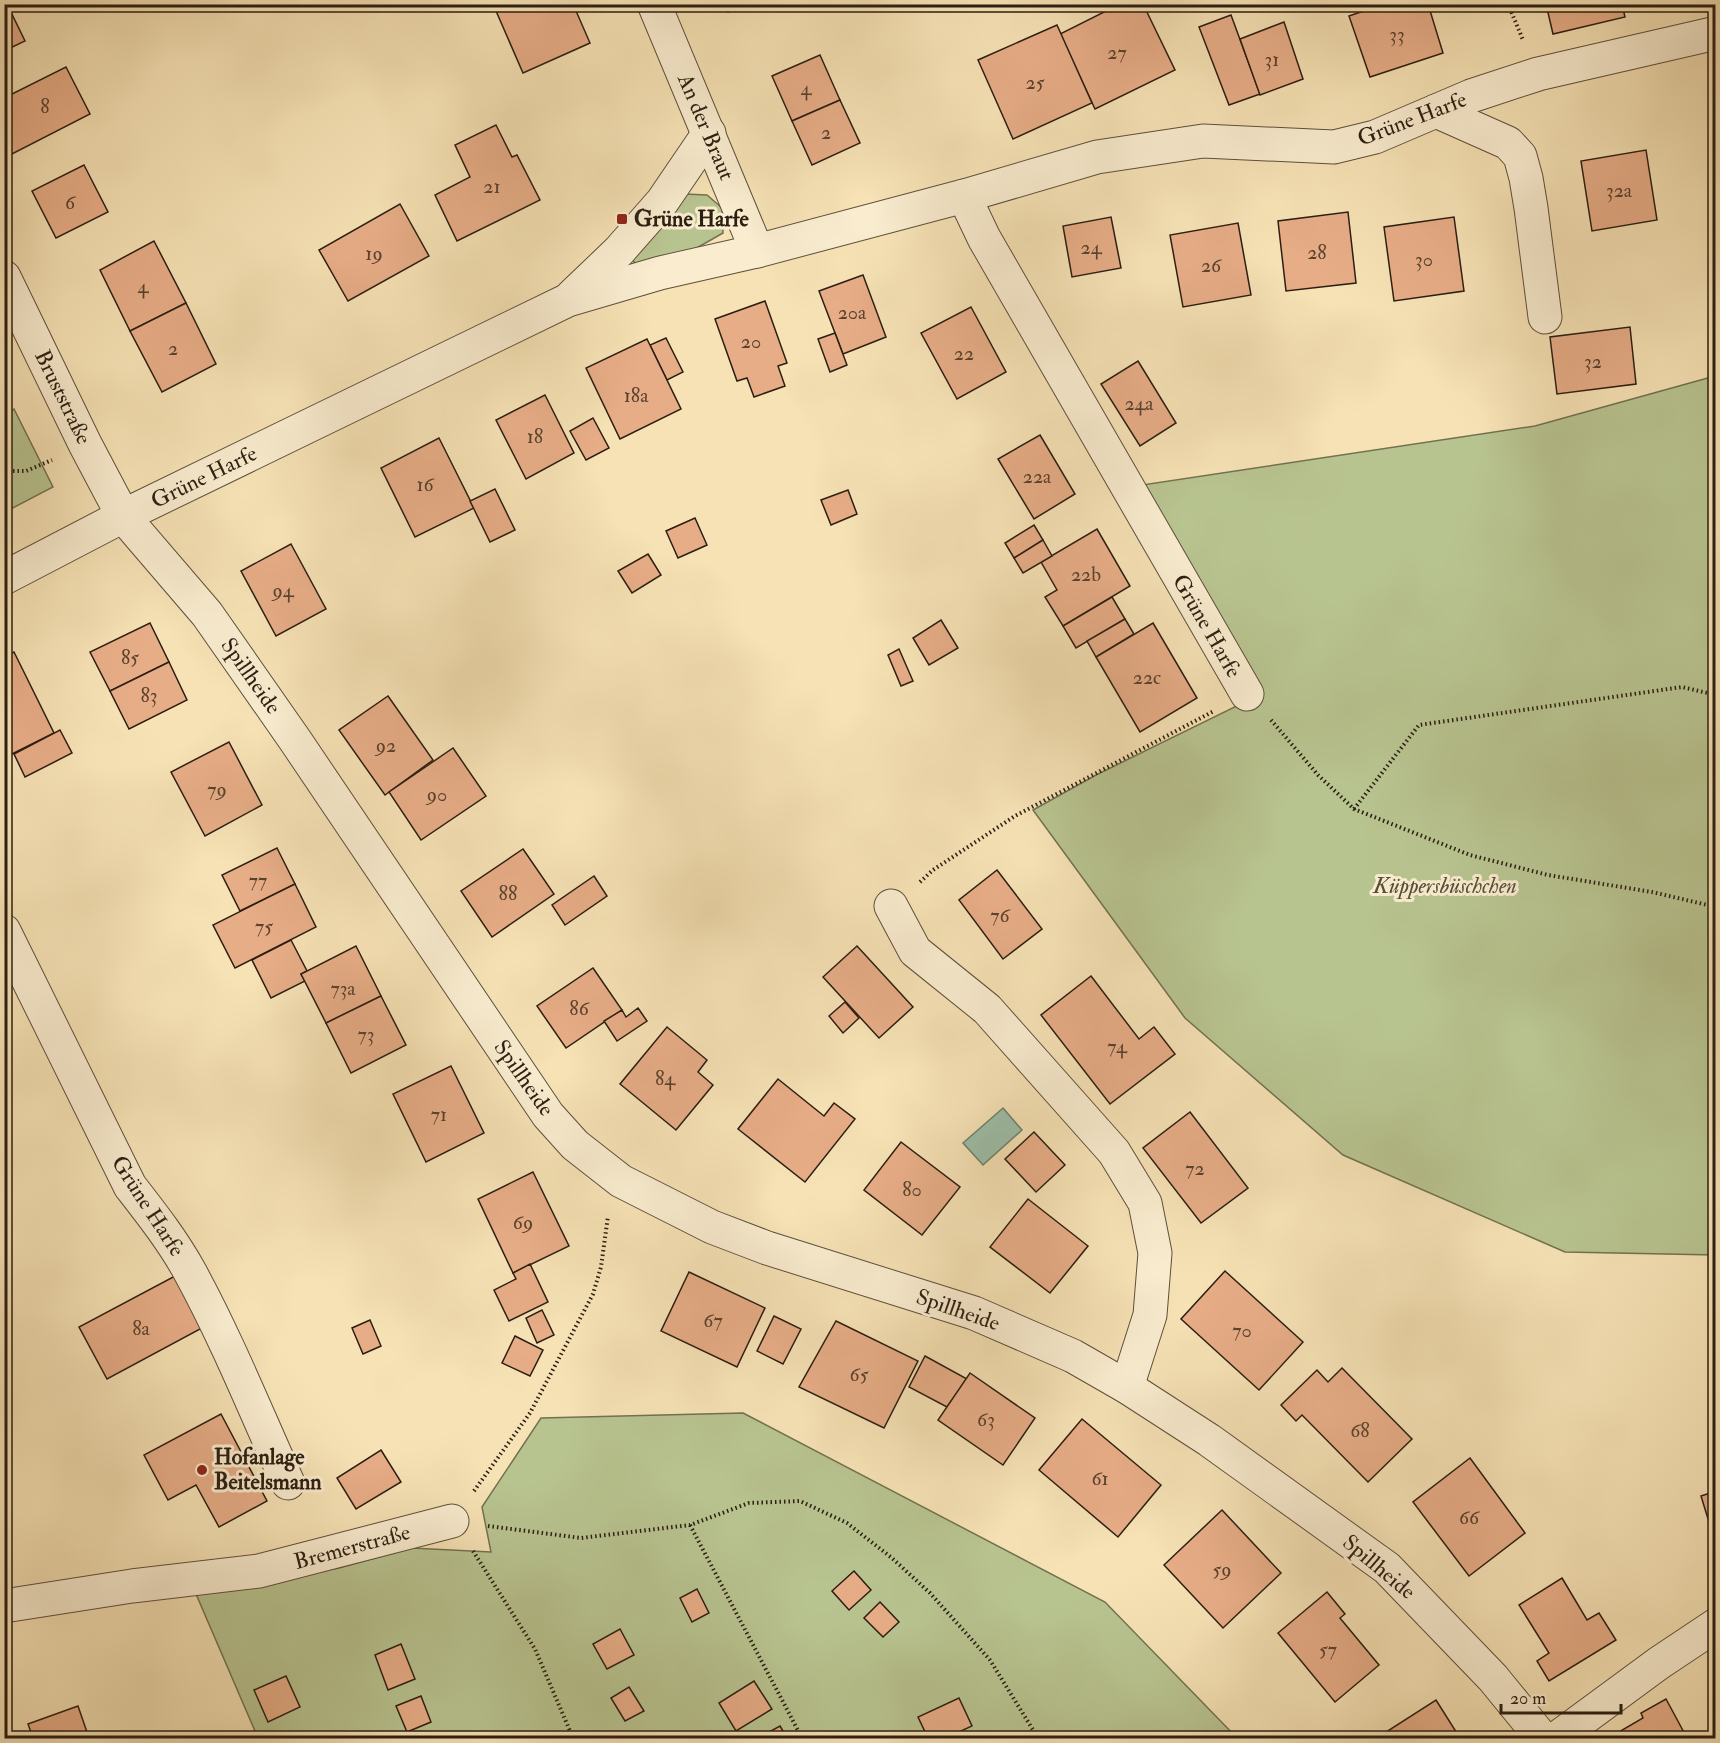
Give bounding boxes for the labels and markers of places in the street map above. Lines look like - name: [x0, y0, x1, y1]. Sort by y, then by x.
- place label: Grüne Harfe: [634, 205, 750, 233]
- marker: Grüne Harfe: [615, 212, 629, 226]
- place label: Hofanlage Beitelsmann: [214, 1443, 322, 1496]
- marker: Hofanlage Beitelsmann: [195, 1463, 209, 1477]

